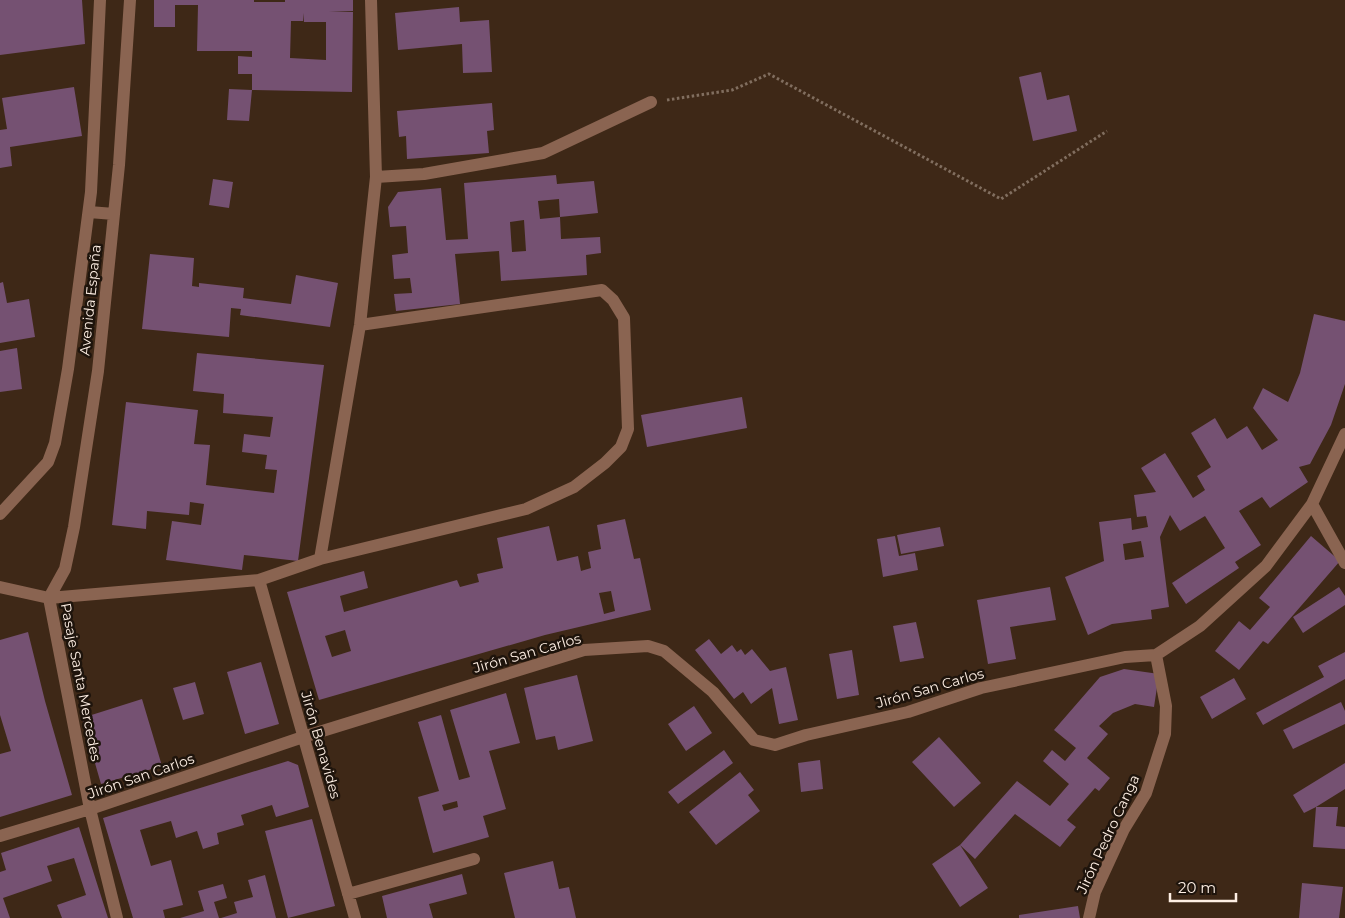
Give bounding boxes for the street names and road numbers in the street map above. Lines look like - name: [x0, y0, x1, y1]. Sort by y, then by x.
- street label: Avenida España: [75, 244, 105, 356]
- street label: Pasaje Santa Mercedes: [57, 601, 105, 763]
- street label: Jirón San Carlos: [470, 629, 583, 677]
- street label: Jirón San Carlos: [873, 664, 986, 712]
- street label: Jirón Benavides: [297, 688, 345, 801]
- street label: Jirón San Carlos: [85, 749, 197, 803]
- street label: Jirón Pedro Canga: [1072, 772, 1143, 897]

